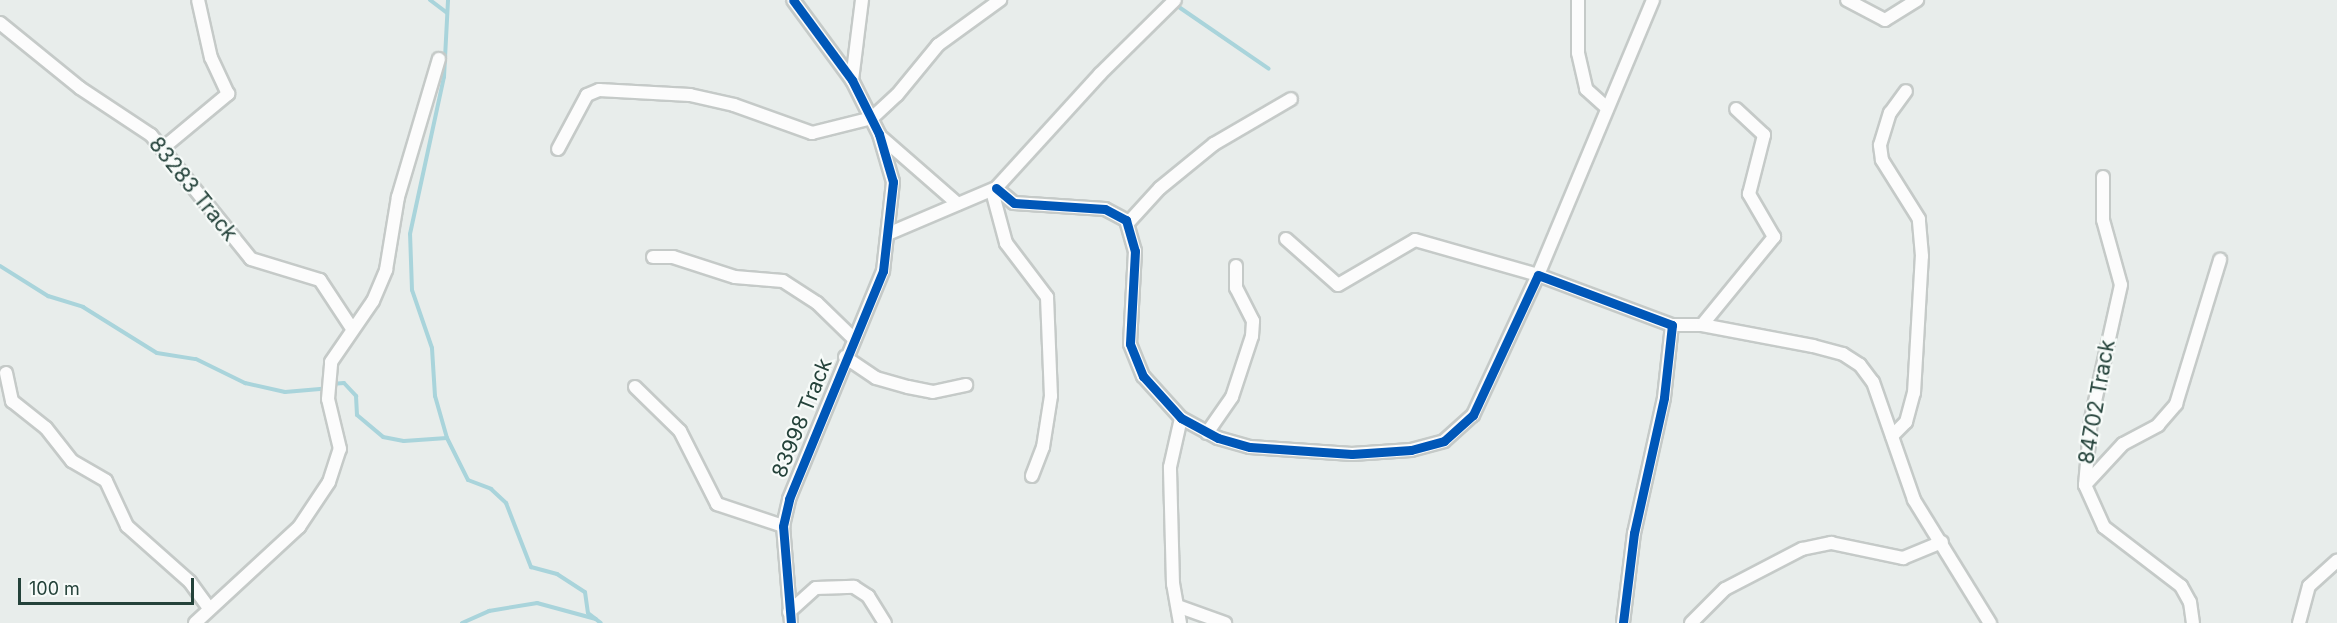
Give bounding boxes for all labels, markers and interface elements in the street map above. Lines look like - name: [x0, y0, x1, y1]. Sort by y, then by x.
- street label: 83283 Track: [143, 132, 243, 246]
- street label: 84702 Track: [2074, 338, 2120, 466]
- street label: 83998 Track: [767, 355, 837, 481]
- scale bar: [21, 566, 196, 604]
- text: 100 m: [29, 578, 80, 599]

